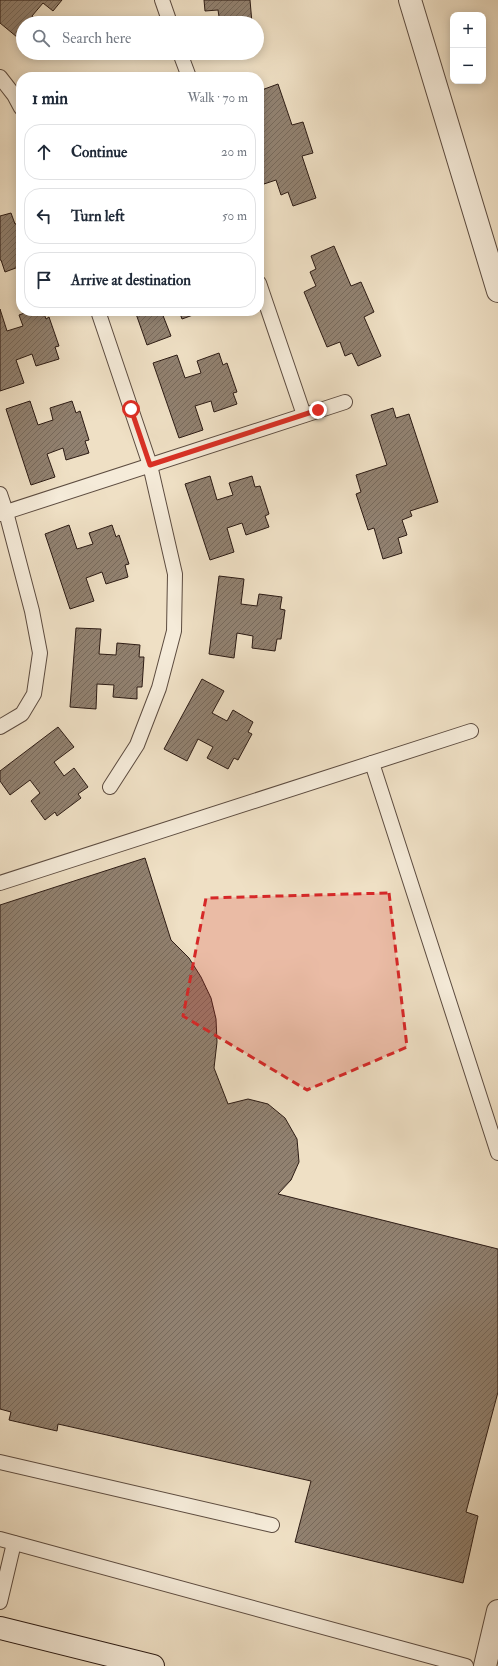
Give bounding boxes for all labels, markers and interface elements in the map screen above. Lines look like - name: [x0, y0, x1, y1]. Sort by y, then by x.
- map controls: [450, 12, 486, 84]
- button: +: [450, 12, 486, 48]
- search box: [16, 16, 264, 60]
- icon: search: [30, 27, 52, 49]
- text: Search here: [62, 29, 131, 48]
- button: −: [450, 48, 486, 84]
- text: 1 min: [32, 88, 68, 109]
- text: Walk · 70 m: [188, 90, 248, 106]
- icon: ahead: [33, 141, 55, 163]
- text: Continue: [71, 143, 127, 162]
- text: 20 m: [221, 144, 247, 160]
- icon: left: [33, 205, 55, 227]
- text: Turn left: [71, 207, 125, 226]
- text: 50 m: [222, 208, 247, 224]
- icon: arrive: [33, 269, 55, 291]
- text: Arrive at destination: [71, 271, 191, 290]
- route start: [122, 400, 140, 418]
- route end: [309, 401, 327, 419]

